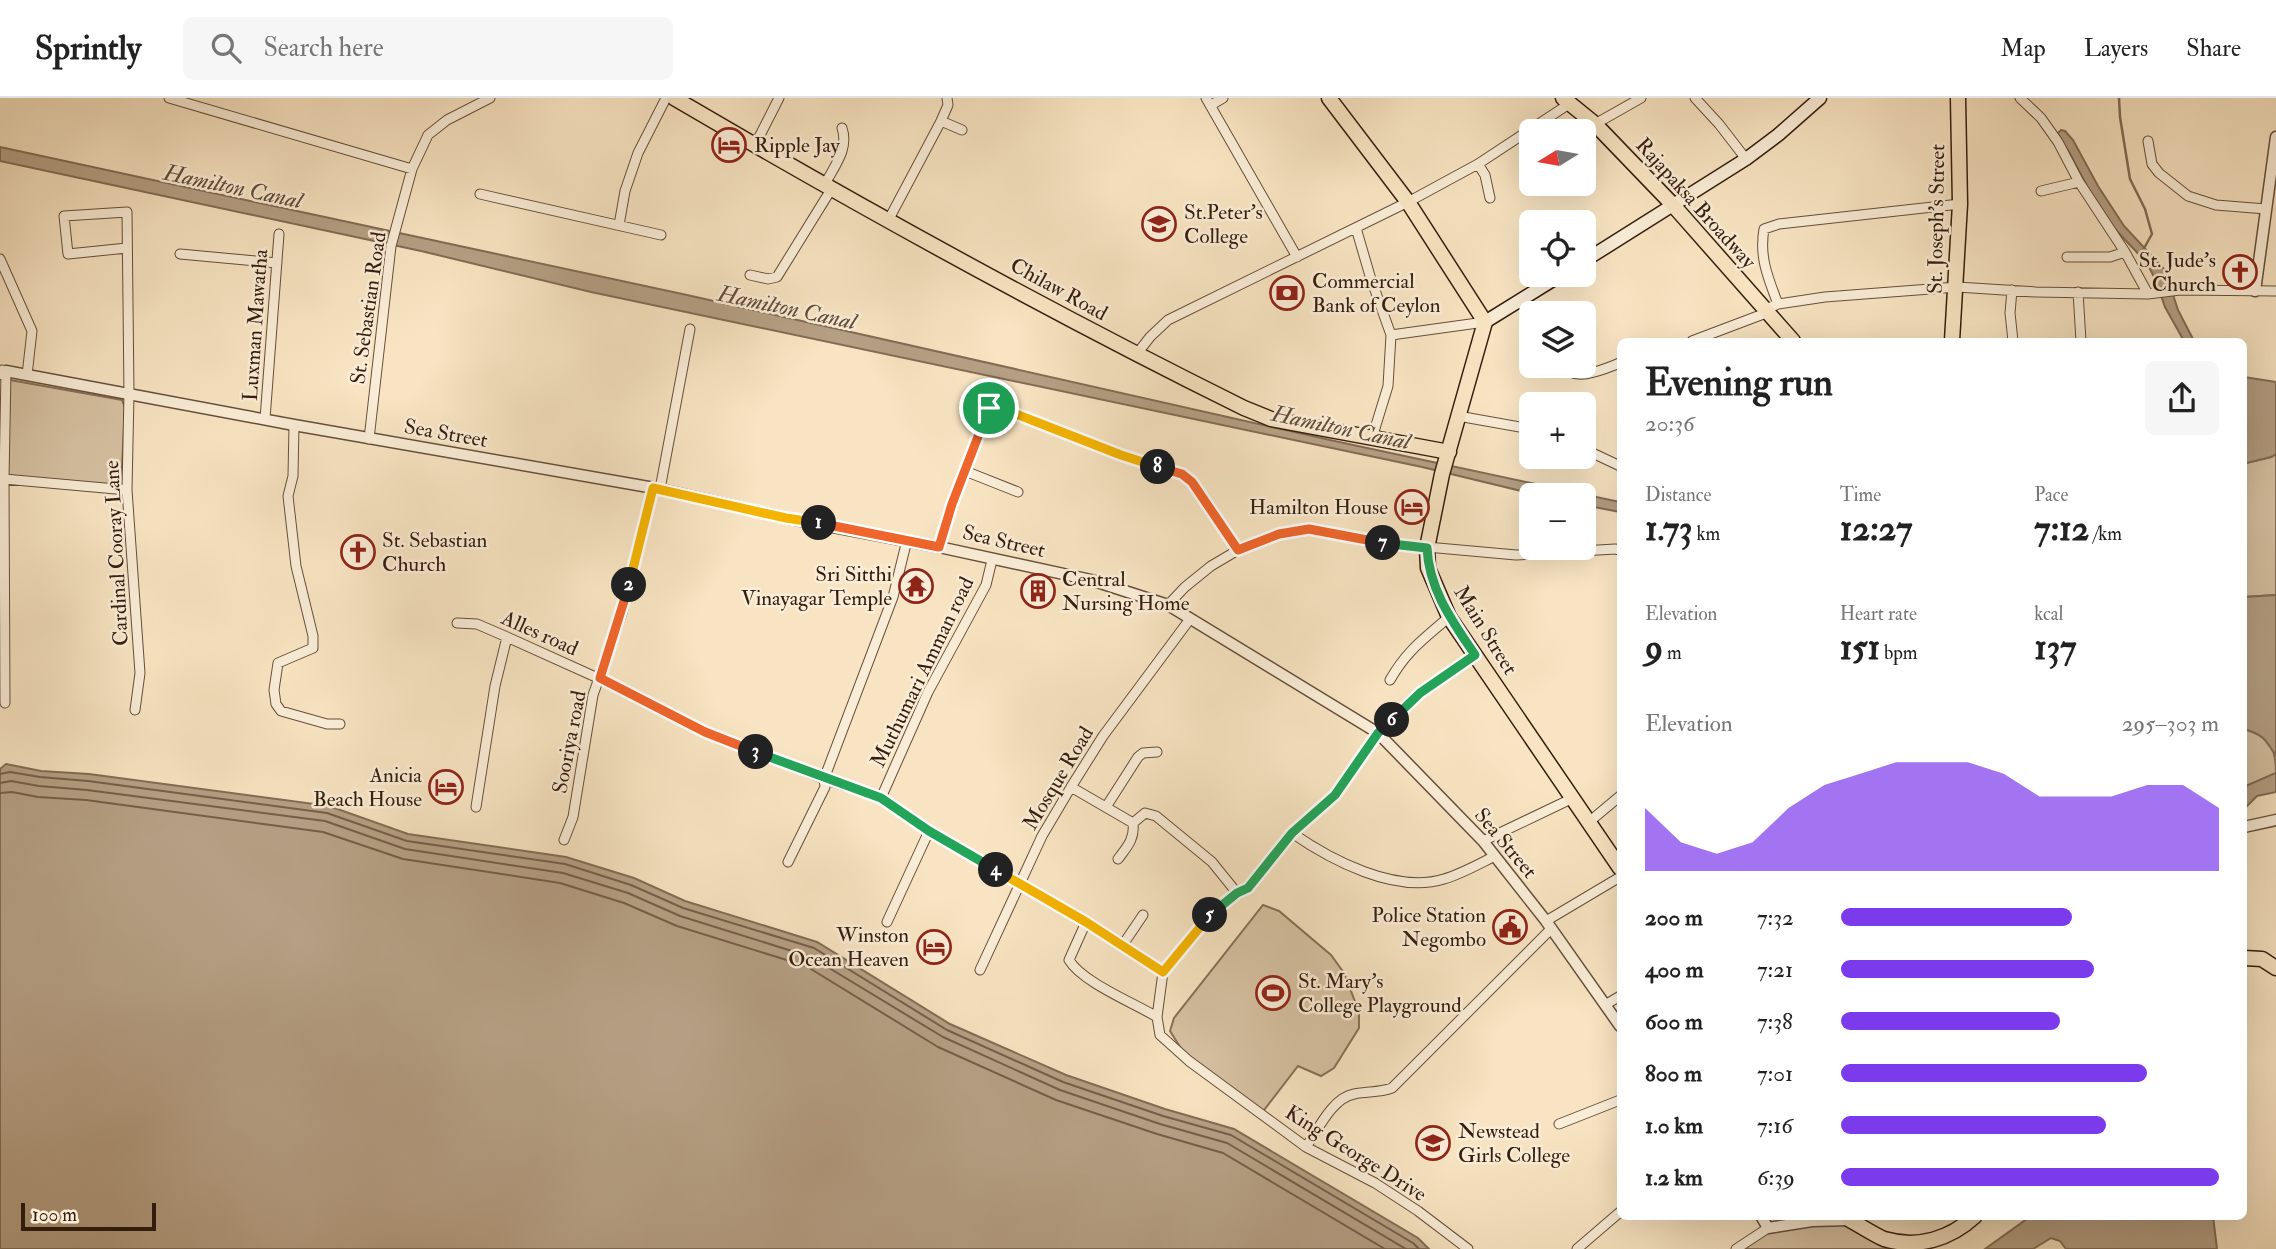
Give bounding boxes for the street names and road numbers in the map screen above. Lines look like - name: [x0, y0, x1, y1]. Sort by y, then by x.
- street label: Rajapaksa Broadway: [1630, 132, 1762, 275]
- street label: St. Joseph's Street: [1922, 144, 1951, 294]
- street label: St. Sebastian Road: [344, 229, 393, 386]
- street label: Luxman Mawatha: [237, 248, 274, 402]
- street label: Chilaw Road: [1005, 252, 1113, 328]
- street label: Sea Street: [402, 413, 490, 454]
- street label: Cardinal Cooray Lane: [98, 459, 135, 646]
- street label: Sea Street: [960, 519, 1048, 564]
- street label: Muthumari Amman road: [865, 572, 981, 772]
- street label: Main Street: [1448, 581, 1524, 680]
- street label: Alles road: [496, 604, 583, 663]
- street label: Sooriya road: [546, 688, 593, 796]
- street label: Mosque Road: [1017, 721, 1100, 835]
- street label: Sea Street: [1468, 802, 1543, 884]
- street label: King George Drive: [1280, 1099, 1432, 1208]

